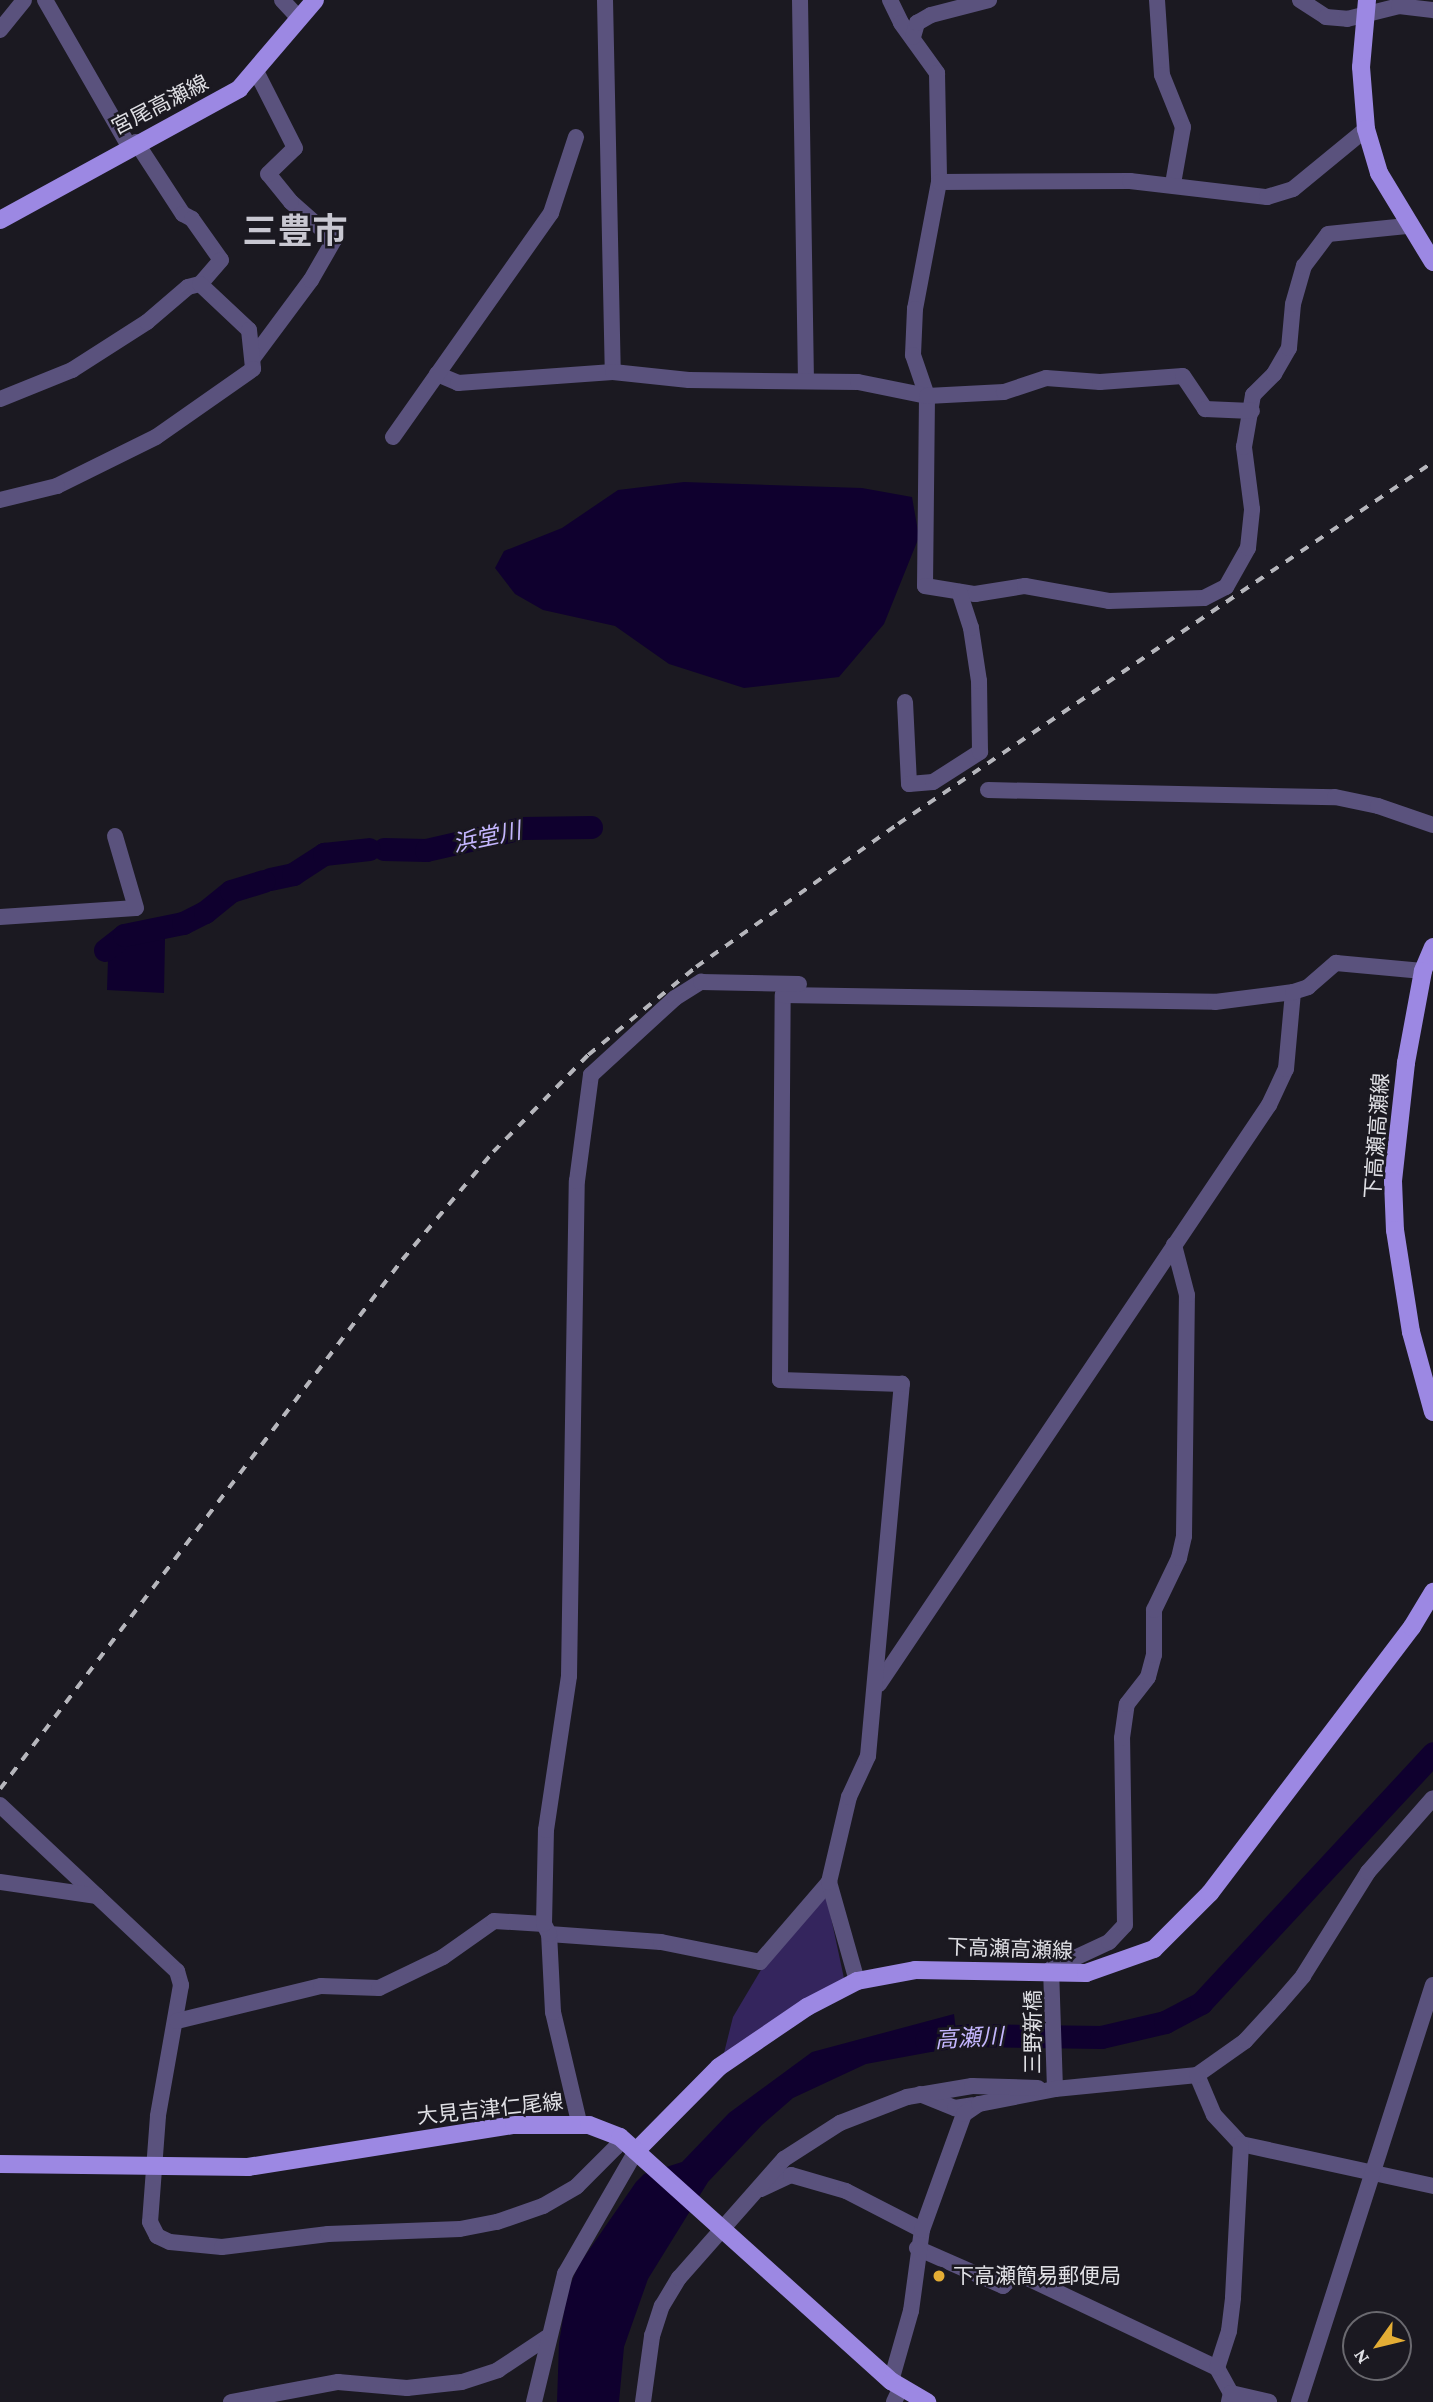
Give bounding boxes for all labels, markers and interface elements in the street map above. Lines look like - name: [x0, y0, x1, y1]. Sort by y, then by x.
- street label: 宮尾高瀬線: [108, 70, 212, 140]
- district label: 三豊市: [243, 211, 347, 253]
- water label: 浜堂川: [450, 816, 524, 858]
- street label: 下高瀬高瀬線: [1360, 1072, 1394, 1200]
- street label: 下高瀬高瀬線: [947, 1934, 1073, 1964]
- street label: 三野新橋: [1020, 1990, 1046, 2074]
- water label: 高瀬川: [934, 2022, 1004, 2054]
- street label: 大見吉津仁尾線: [416, 2089, 564, 2129]
- place label: 下高瀬簡易郵便局: [953, 2263, 1121, 2289]
- marker: 下高瀬簡易郵便局: [931, 2268, 947, 2284]
- north arrow: [1342, 2311, 1412, 2381]
- text: N: [1349, 2346, 1373, 2368]

